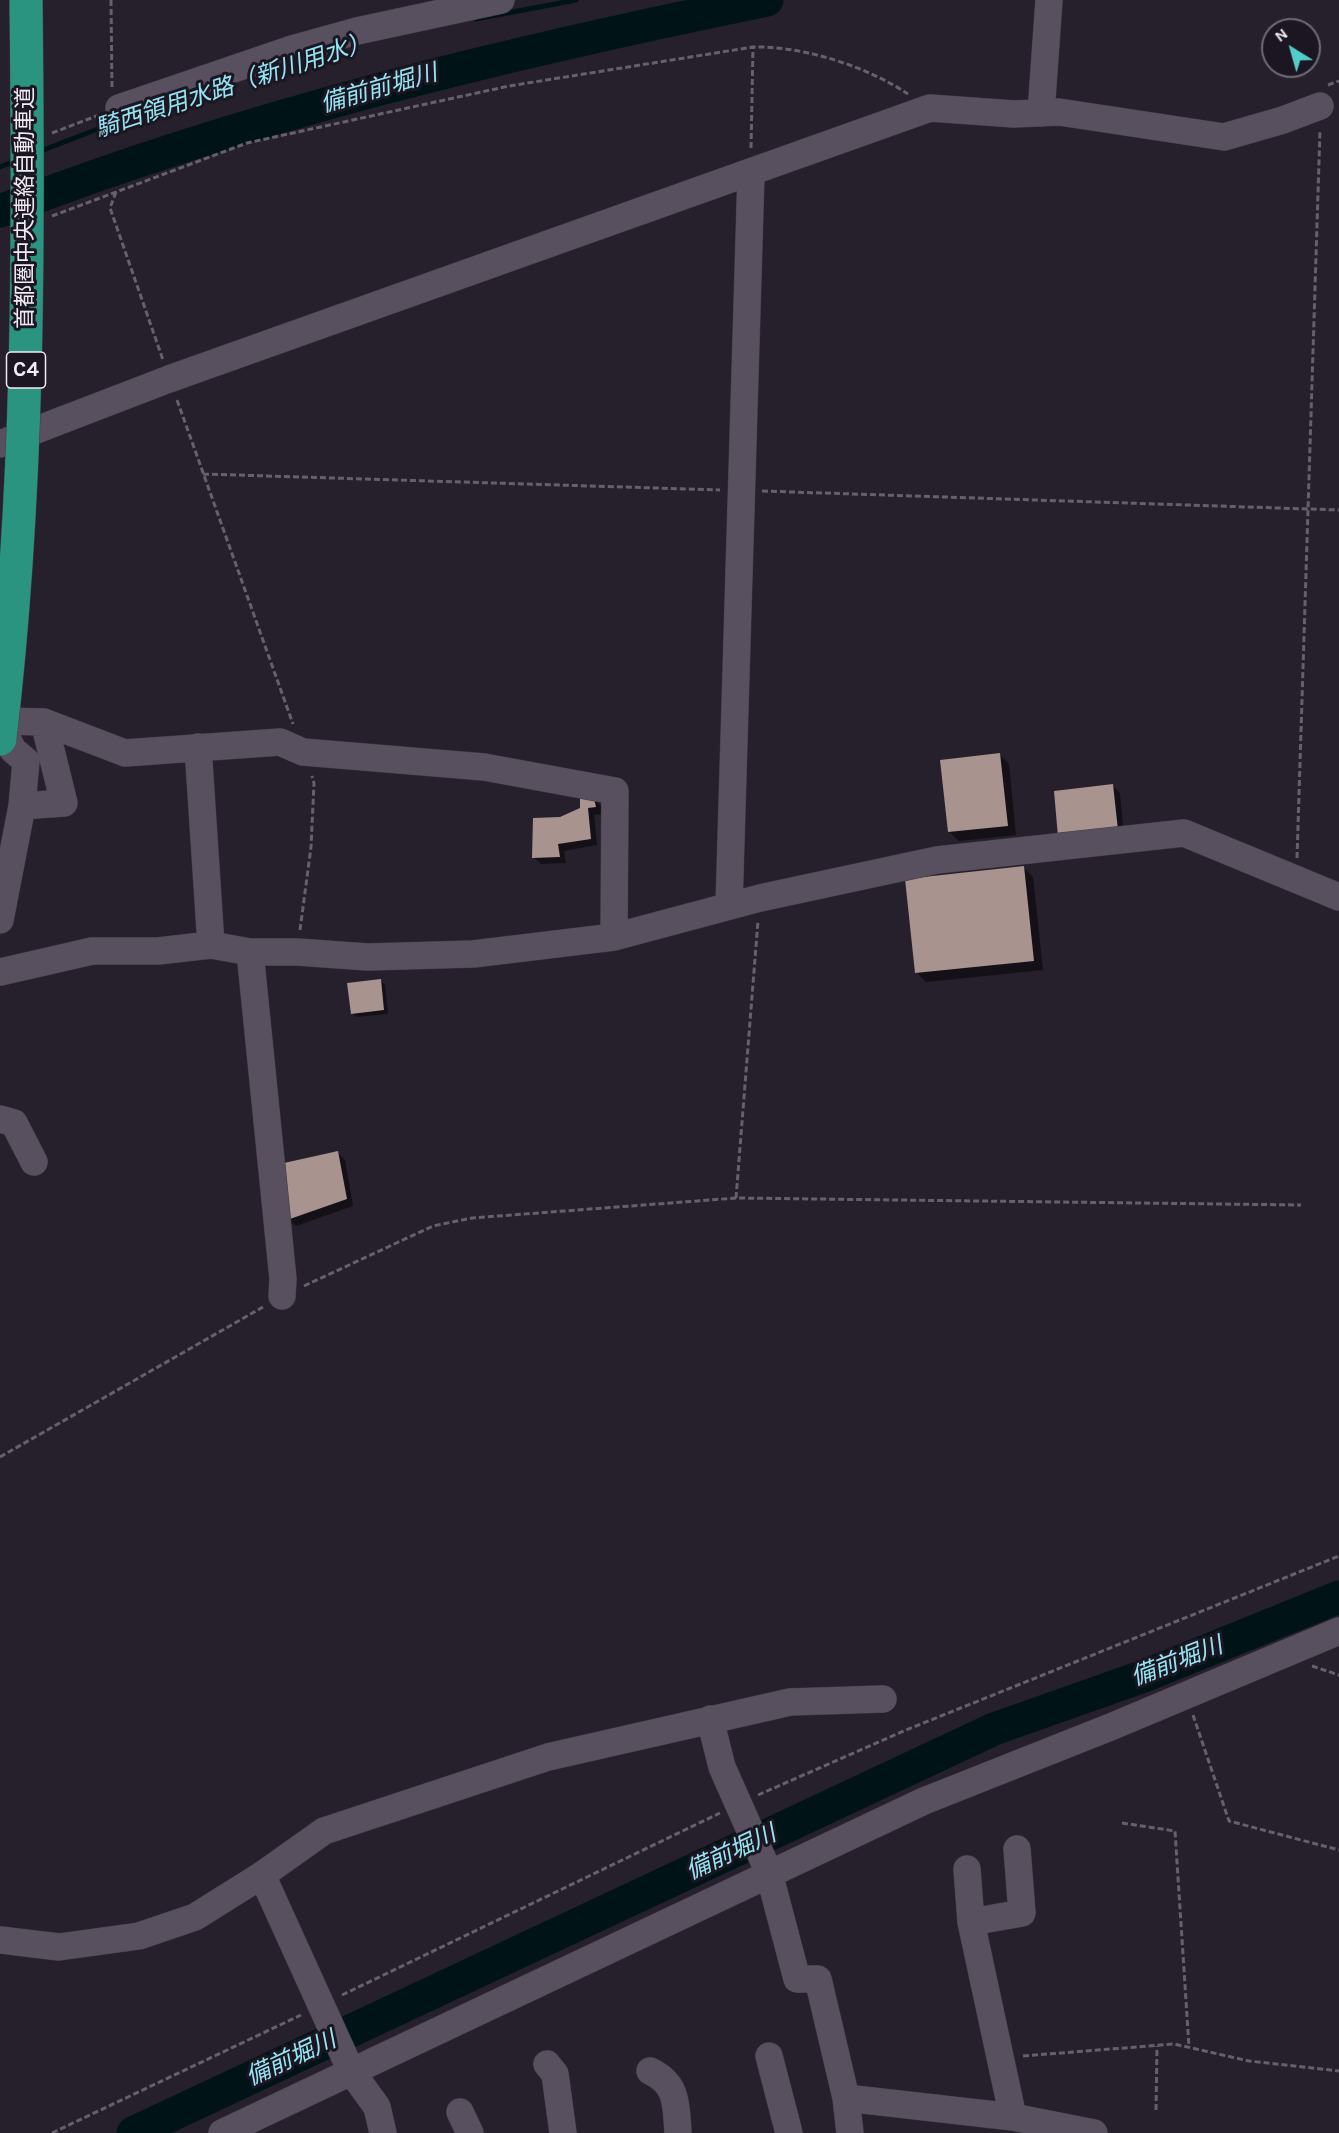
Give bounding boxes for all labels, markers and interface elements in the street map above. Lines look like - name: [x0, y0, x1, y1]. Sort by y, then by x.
- north arrow: [1261, 18, 1321, 78]
- text: N: [1271, 24, 1291, 46]
- water label: 騎西領用水路（新川用水）: [92, 28, 374, 144]
- water label: 備前前堀川: [317, 59, 441, 119]
- street label: 首都圏中央連絡自動車道: [13, 87, 39, 329]
- road number: C4: [6, 352, 46, 388]
- water label: 備前堀川: [1127, 1631, 1227, 1693]
- water label: 備前堀川: [681, 1820, 781, 1886]
- water label: 備前堀川: [241, 2026, 341, 2092]

